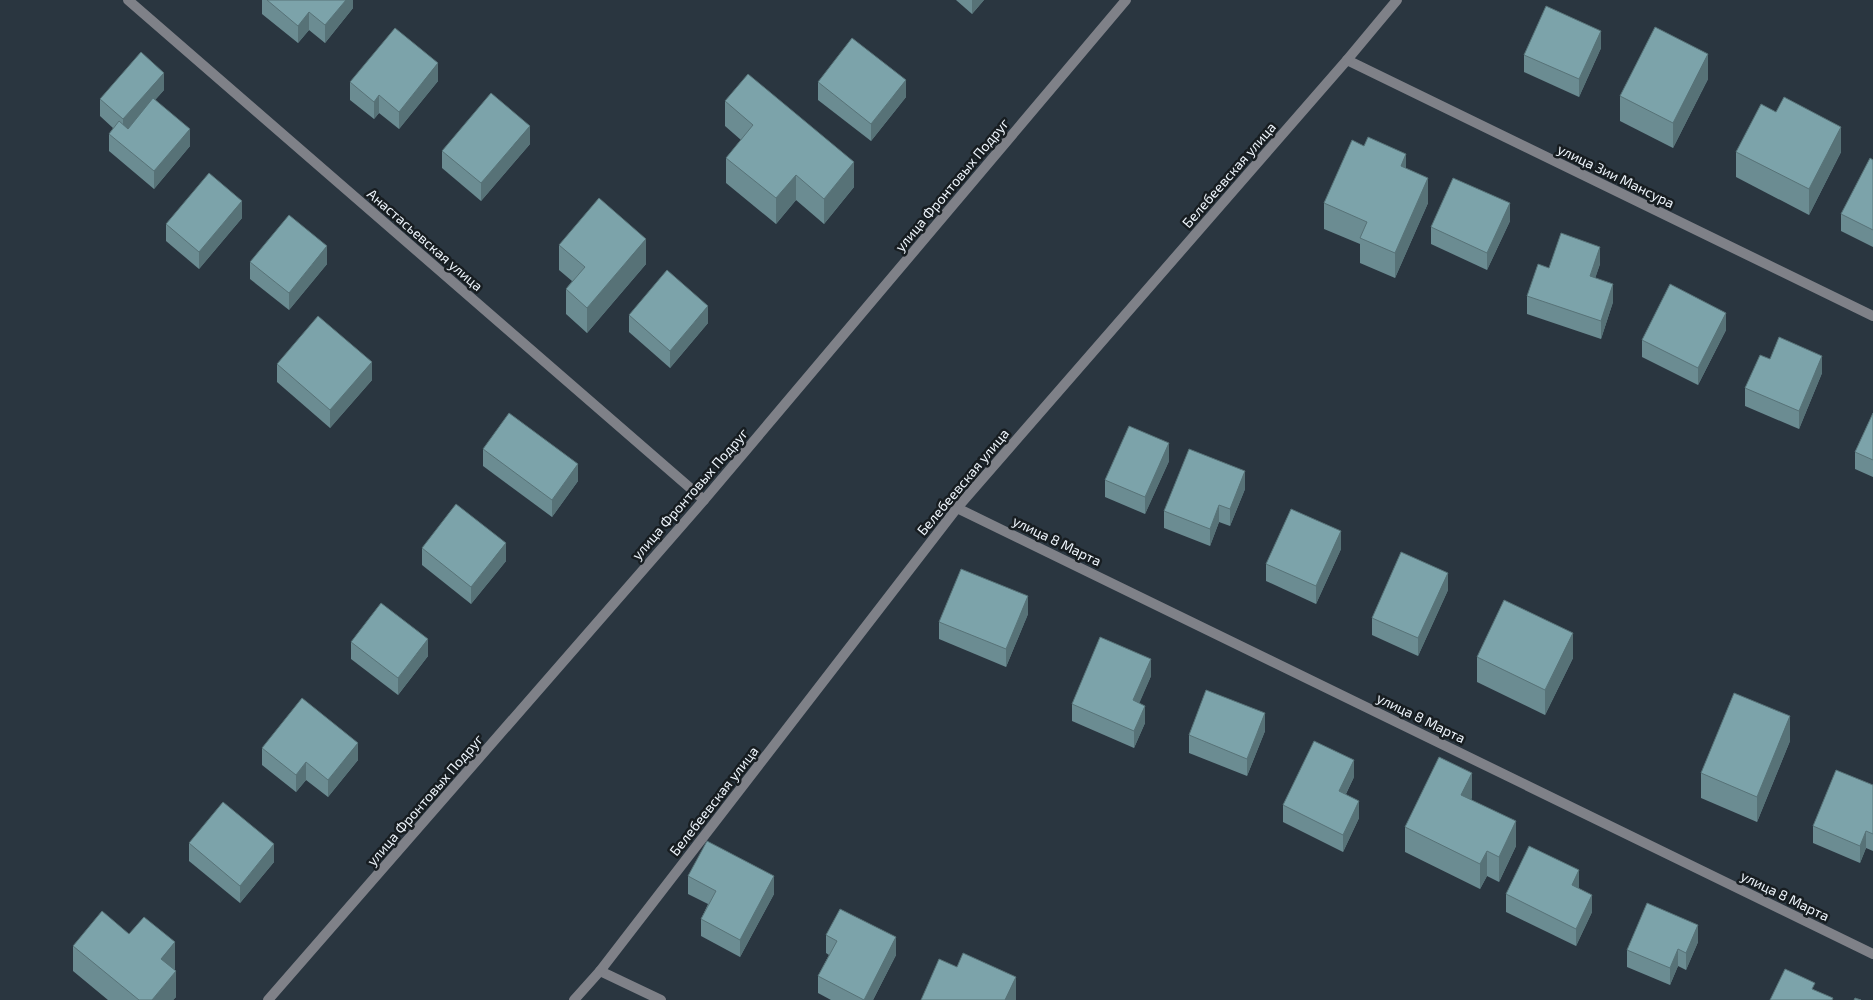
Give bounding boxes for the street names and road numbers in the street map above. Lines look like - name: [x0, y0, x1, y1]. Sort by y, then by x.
- street label: улица Фронтовых Подруг: [891, 114, 1013, 255]
- street label: Белебеевская улица: [1178, 118, 1279, 231]
- street label: улица Зии Мансура: [1555, 140, 1677, 211]
- street label: Анастасьевская улица: [364, 185, 487, 294]
- street label: улица Фронтовых Подруг: [628, 424, 752, 563]
- street label: Белебеевская улица: [913, 425, 1012, 539]
- street label: улица 8 Марта: [1010, 512, 1104, 569]
- street label: улица 8 Марта: [1374, 689, 1468, 746]
- street label: улица Фронтовых Подруг: [363, 730, 487, 869]
- street label: Белебеевская улица: [666, 743, 762, 859]
- street label: улица 8 Марта: [1738, 867, 1832, 924]

